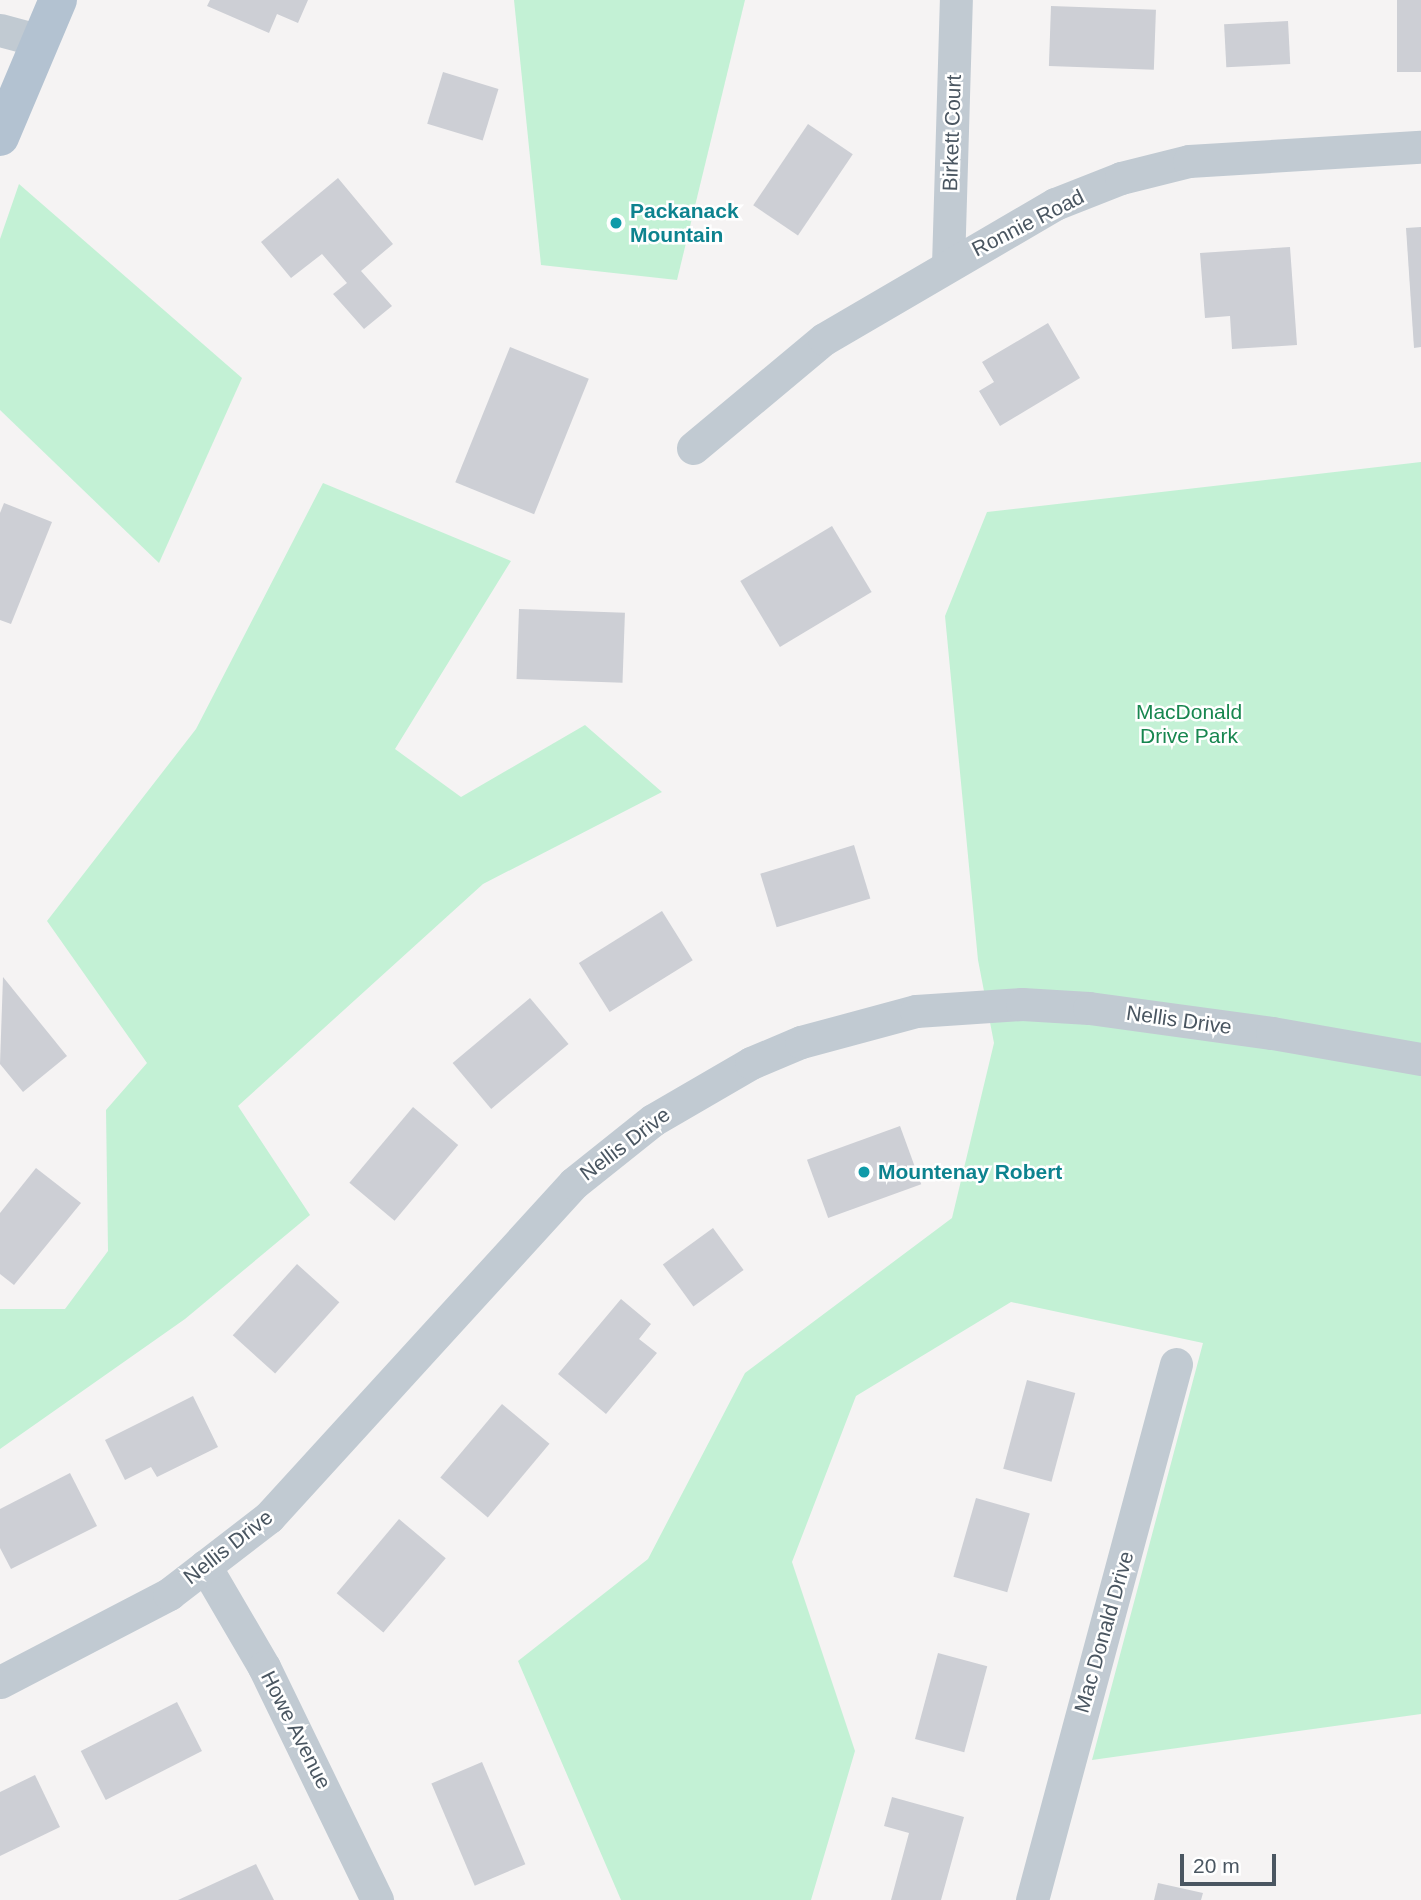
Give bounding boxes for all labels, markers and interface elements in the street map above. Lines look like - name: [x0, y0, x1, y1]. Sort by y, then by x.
- street label: Birkett Court: [937, 74, 967, 192]
- street label: Ronnie Road: [968, 184, 1088, 262]
- place label: Packanack Mountain: [630, 198, 739, 248]
- marker: Packanack Mountain: [608, 215, 624, 231]
- park label: MacDonald Drive Park: [1136, 699, 1242, 749]
- street label: Nellis Drive: [1125, 1000, 1233, 1040]
- street label: Nellis Drive: [575, 1102, 675, 1186]
- place label: Mountenay Robert: [878, 1159, 1062, 1185]
- marker: Mountenay Robert: [856, 1164, 872, 1180]
- street label: Nellis Drive: [178, 1504, 278, 1590]
- street label: Mac Donald Drive: [1069, 1548, 1139, 1716]
- street label: Howe Avenue: [255, 1666, 337, 1794]
- scale bar: [1183, 1840, 1279, 1884]
- text: 20 m: [1193, 1854, 1240, 1877]

